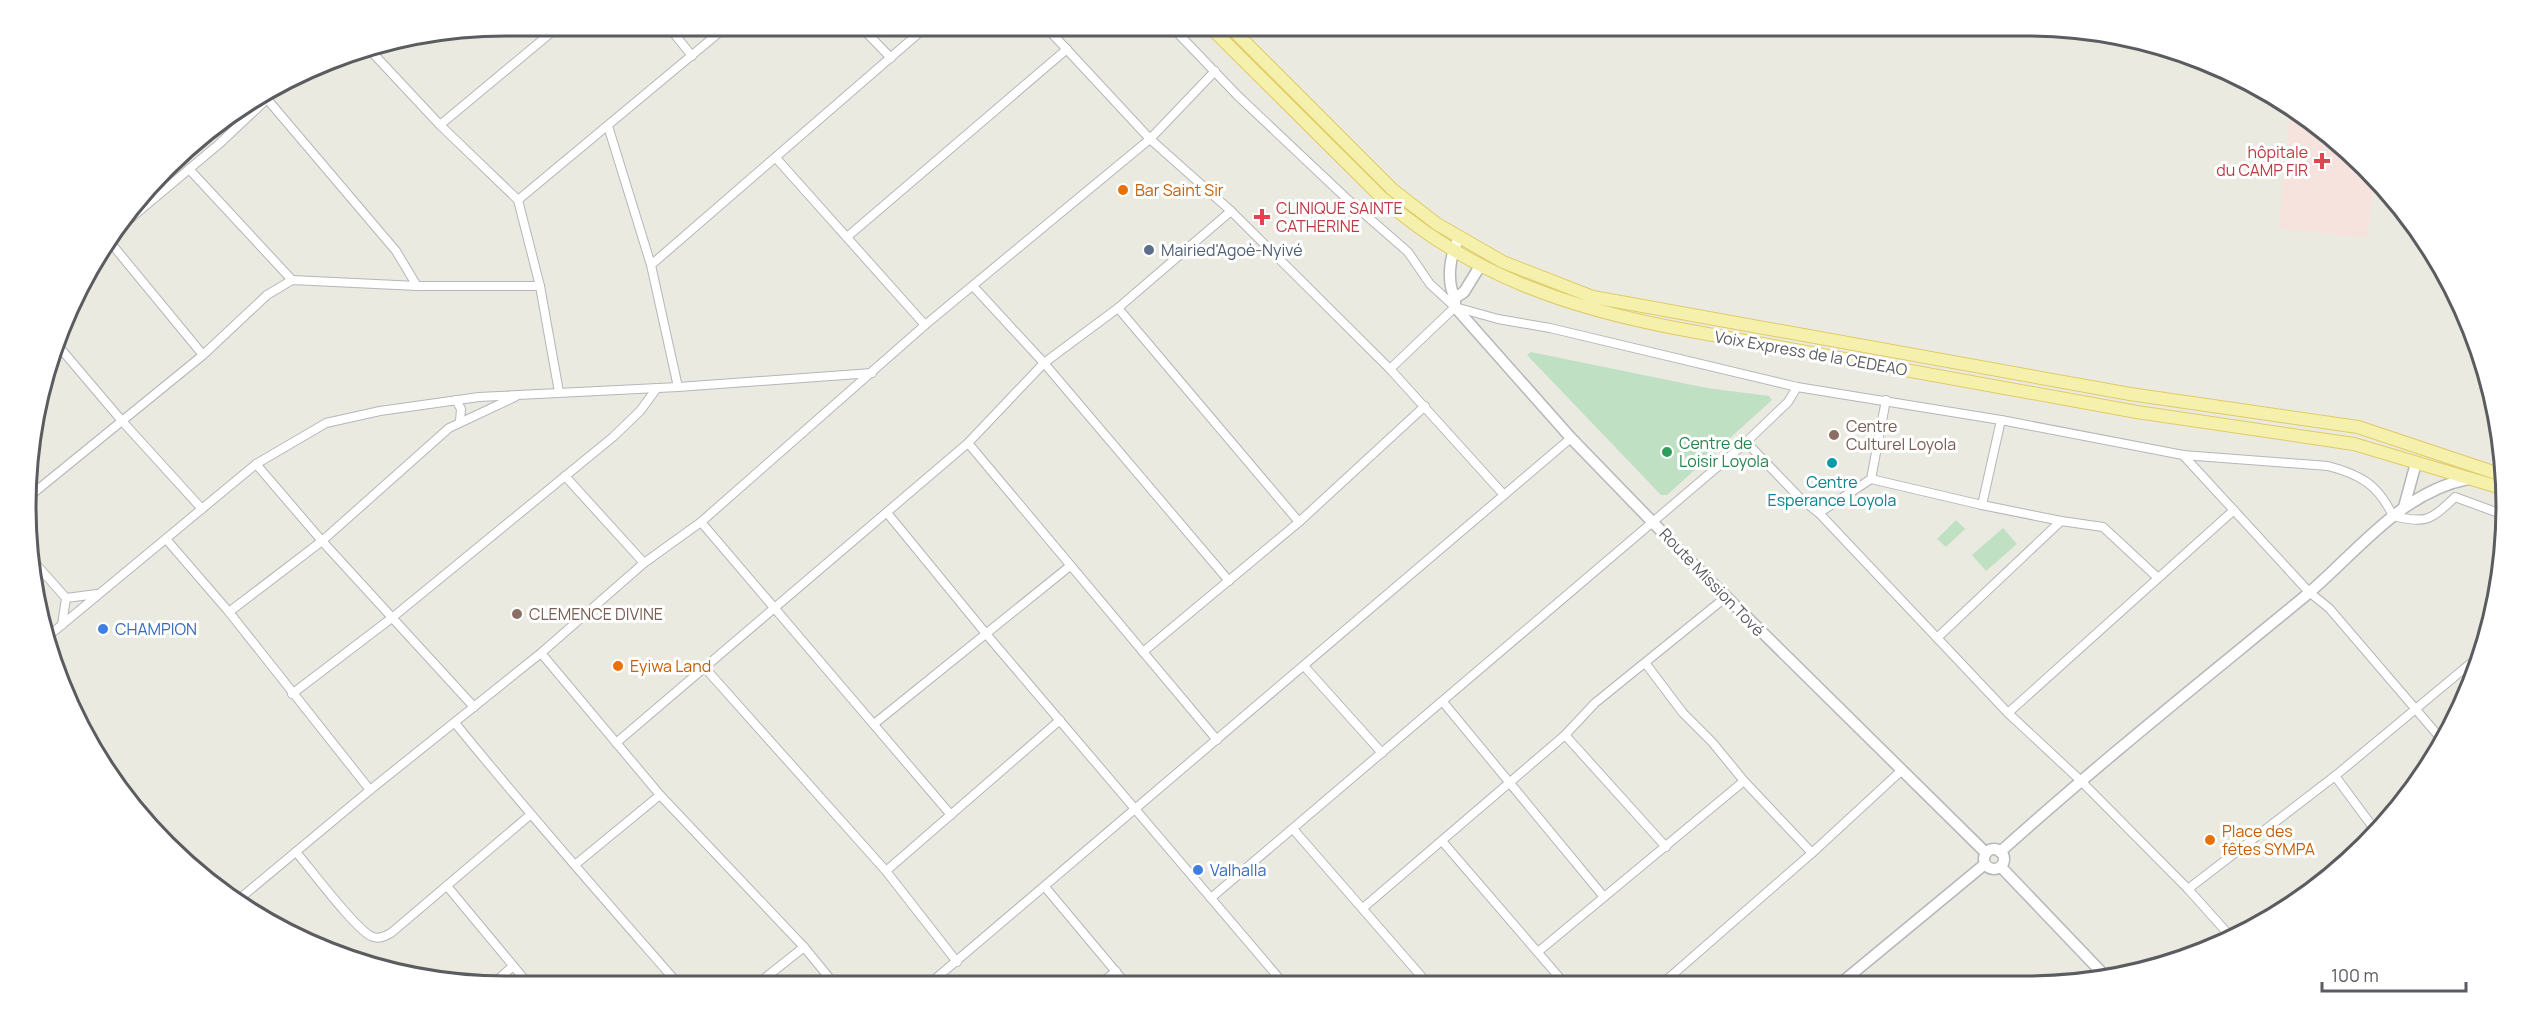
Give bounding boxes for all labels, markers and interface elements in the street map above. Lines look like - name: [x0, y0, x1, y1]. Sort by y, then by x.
- place label: hôpitale du CAMP FIR: [2216, 141, 2308, 181]
- marker: hôpitale du CAMP FIR: [2313, 152, 2331, 170]
- place label: Bar Saint Sir: [1135, 179, 1224, 201]
- marker: Bar Saint Sir: [1116, 183, 1130, 197]
- place label: CLINIQUE SAINTE CATHERINE: [1276, 197, 1403, 237]
- marker: CLINIQUE SAINTE CATHERINE: [1253, 208, 1271, 226]
- place label: Mairied'Agoè-Nyivé: [1161, 239, 1303, 261]
- marker: Mairied'Agoè-Nyivé: [1142, 243, 1156, 257]
- street label: Voix Express de la CEDEAO: [1713, 325, 1909, 381]
- place label: Centre Culturel Loyola: [1846, 415, 1956, 455]
- marker: Centre Culturel Loyola: [1827, 428, 1841, 442]
- place label: Centre de Loisir Loyola: [1679, 432, 1769, 472]
- marker: Centre de Loisir Loyola: [1660, 445, 1674, 459]
- marker: Centre Esperance Loyola: [1825, 456, 1839, 470]
- place label: Centre Esperance Loyola: [1768, 471, 1896, 511]
- street label: Route Mission Tové: [1655, 523, 1769, 641]
- place label: CLEMENCE DIVINE: [529, 603, 663, 625]
- marker: CLEMENCE DIVINE: [510, 607, 524, 621]
- place label: CHAMPION: [115, 618, 197, 640]
- marker: CHAMPION: [96, 622, 110, 636]
- place label: Eyiwa Land: [630, 655, 711, 677]
- marker: Eyiwa Land: [611, 659, 625, 673]
- place label: Place des fêtes SYMPA: [2222, 820, 2315, 860]
- marker: Place des fêtes SYMPA: [2203, 833, 2217, 847]
- place label: Valhalla: [1210, 859, 1266, 881]
- marker: Valhalla: [1191, 863, 1205, 877]
- scale bar: [2322, 955, 2466, 993]
- text: 100 m: [2331, 963, 2379, 987]

